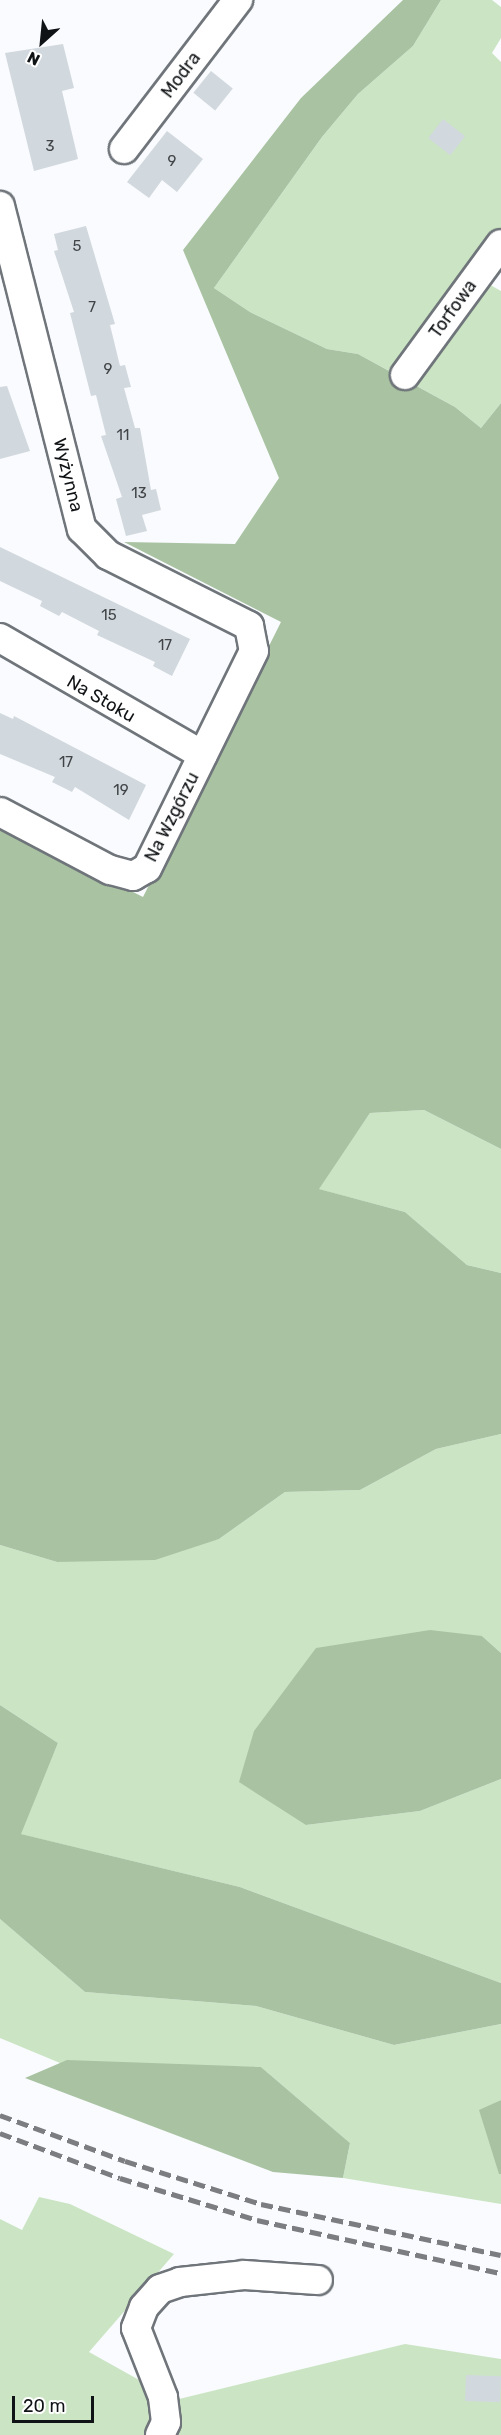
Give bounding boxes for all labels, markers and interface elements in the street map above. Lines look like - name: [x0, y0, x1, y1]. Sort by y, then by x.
- north arrow: [12, 12, 72, 72]
- text: N: [24, 47, 43, 70]
- street label: Modra: [157, 48, 205, 102]
- house number: 3: [45, 138, 55, 156]
- house number: 9: [168, 153, 176, 171]
- house number: 5: [73, 238, 81, 256]
- street label: Torfowa: [425, 276, 481, 342]
- house number: 7: [88, 299, 96, 317]
- house number: 9: [104, 361, 112, 379]
- house number: 11: [117, 427, 129, 445]
- street label: Wyżynna: [48, 436, 88, 514]
- house number: 13: [131, 485, 147, 503]
- house number: 15: [101, 607, 117, 625]
- house number: 17: [158, 637, 172, 655]
- street label: Na Stoku: [63, 671, 139, 727]
- house number: 17: [59, 754, 73, 772]
- street label: Na Wzgórzu: [140, 768, 204, 866]
- house number: 19: [113, 782, 129, 800]
- scale bar: [15, 2384, 98, 2422]
- text: 20 m: [23, 2395, 65, 2417]

